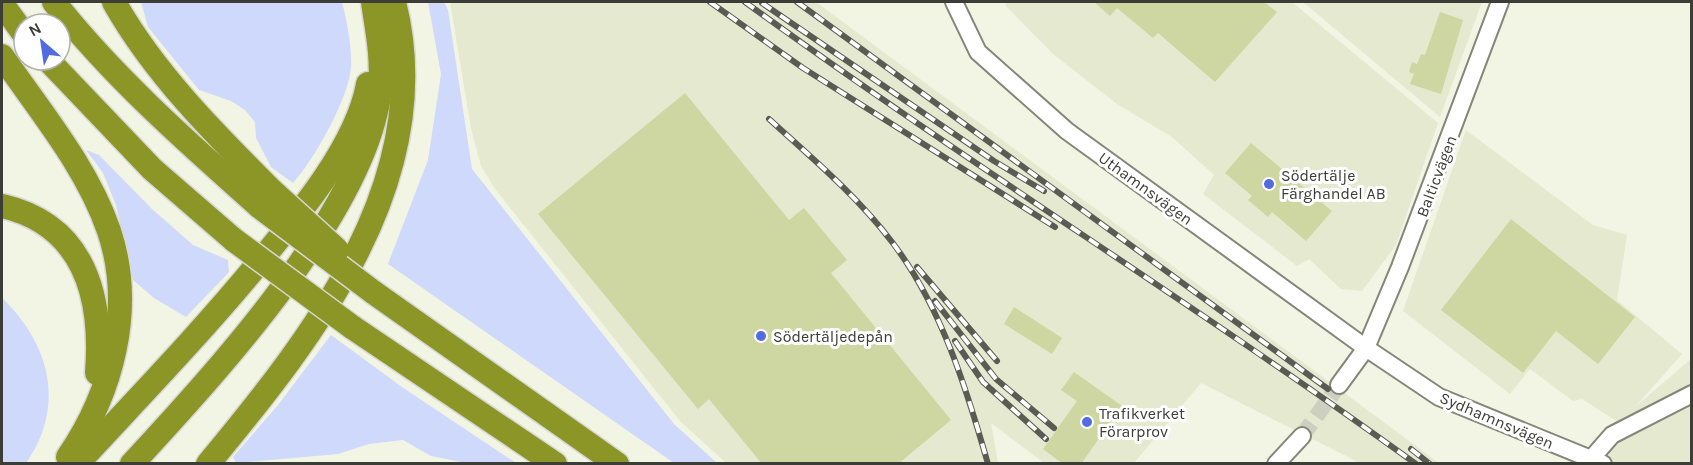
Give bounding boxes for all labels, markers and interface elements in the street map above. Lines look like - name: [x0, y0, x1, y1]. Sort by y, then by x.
- north arrow: [12, 12, 72, 72]
- text: N: [25, 18, 45, 40]
- street label: Balticvägen: [1412, 133, 1461, 220]
- street label: Uthamnsvägen: [1095, 148, 1196, 229]
- place label: Södertälje Färghandel AB: [1281, 166, 1386, 203]
- marker: Södertälje Färghandel AB: [1262, 177, 1276, 191]
- place label: Södertäljedepån: [773, 327, 893, 346]
- marker: Södertäljedepån: [754, 329, 768, 343]
- street label: Sydhamnsvägen: [1437, 388, 1557, 453]
- place label: Trafikverket Förarprov: [1099, 404, 1185, 441]
- marker: Trafikverket Förarprov: [1080, 415, 1094, 429]

